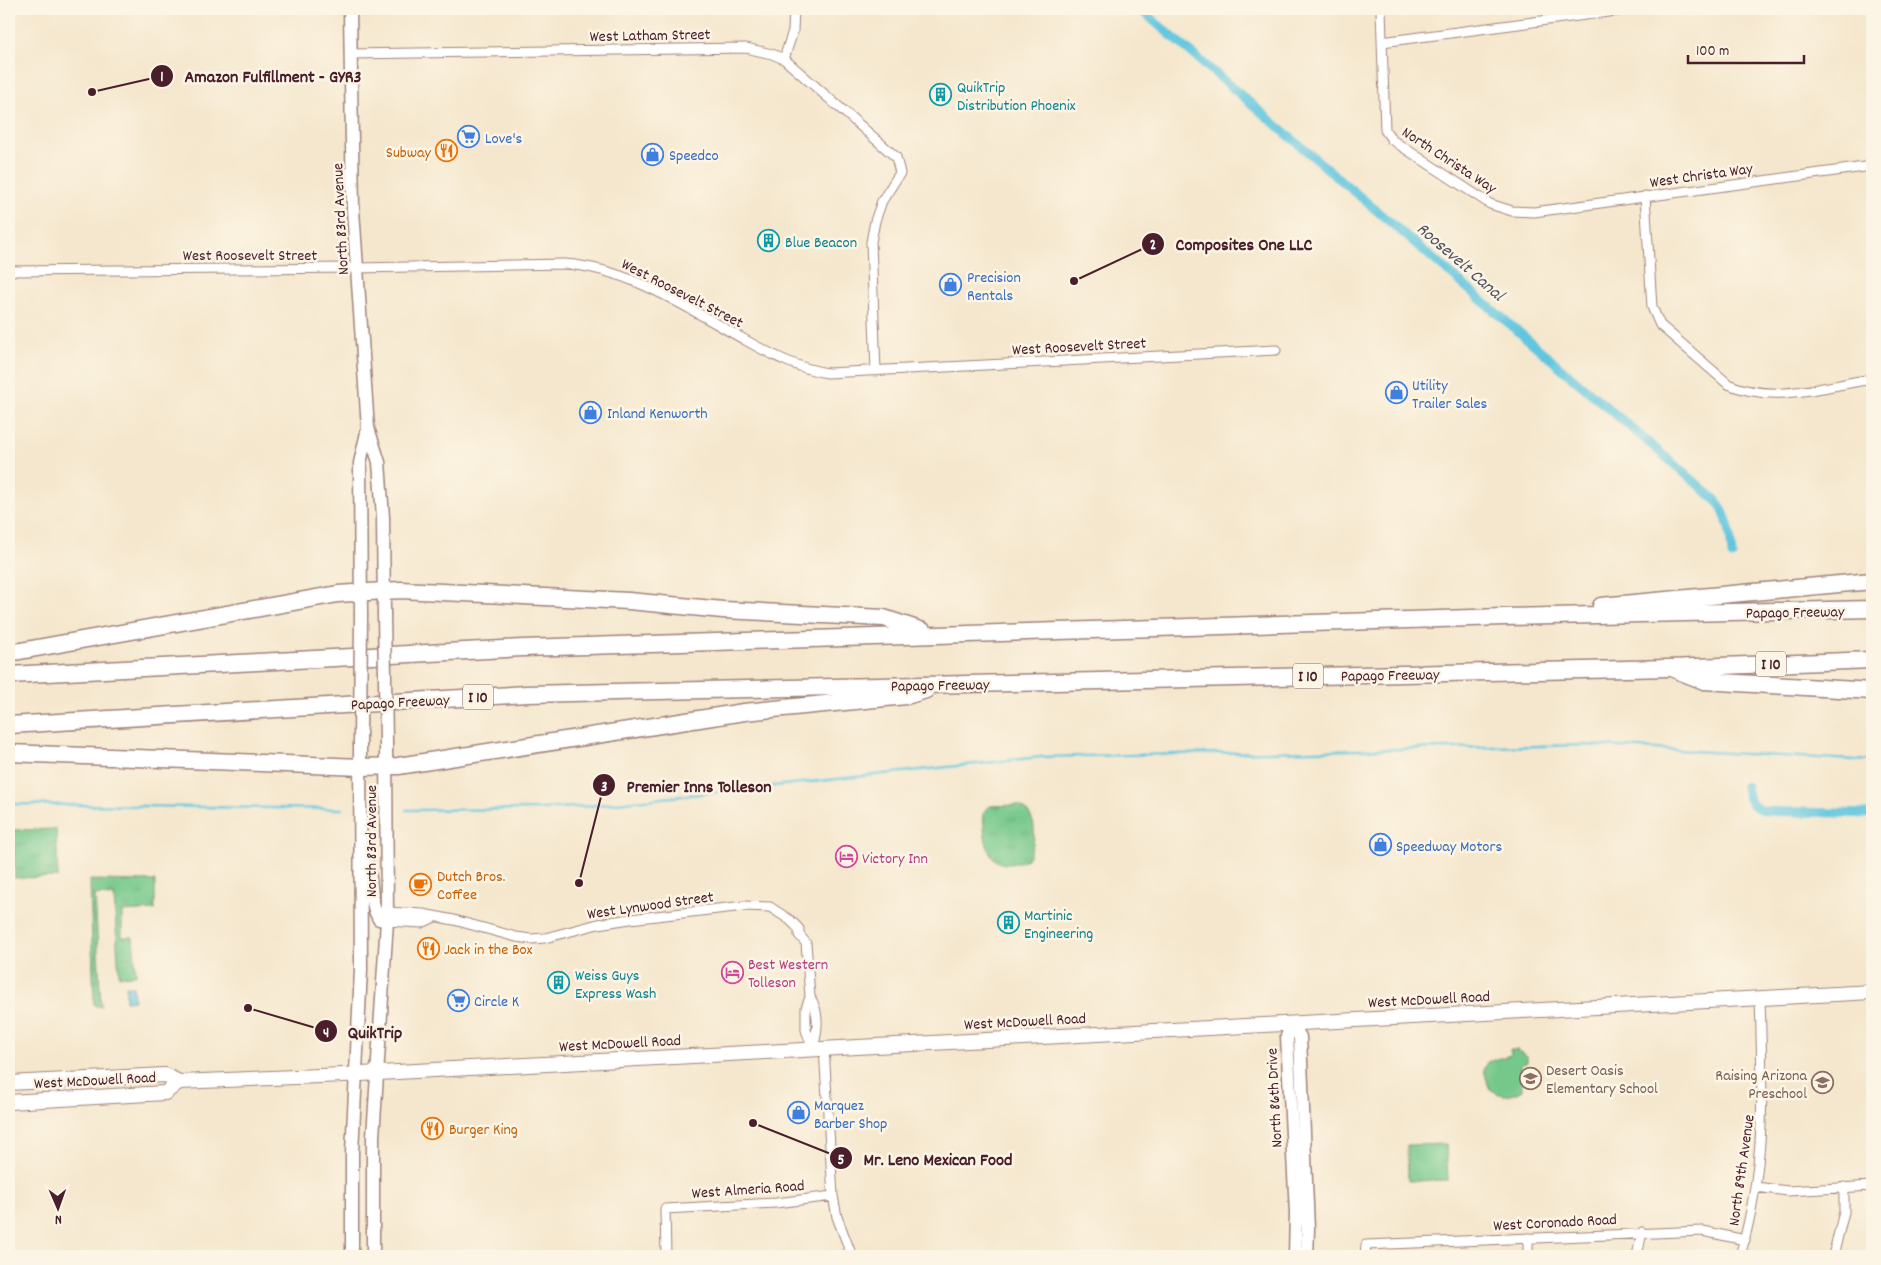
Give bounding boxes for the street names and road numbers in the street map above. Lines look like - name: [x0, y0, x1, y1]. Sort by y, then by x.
- street label: West Latham Street: [589, 24, 711, 49]
- street label: North Christa Way: [1397, 122, 1501, 201]
- street label: West Christa Way: [1648, 158, 1755, 195]
- street label: North 83rd Avenue: [327, 162, 356, 276]
- street label: West Roosevelt Street: [183, 245, 317, 268]
- street label: West Roosevelt Street: [617, 253, 747, 335]
- street label: West Roosevelt Street: [1011, 332, 1147, 362]
- street label: Papago Freeway: [1745, 601, 1845, 626]
- road number: I 10: [1756, 652, 1786, 676]
- road number: I 10: [1293, 664, 1323, 688]
- street label: Papago Freeway: [1340, 664, 1440, 689]
- street label: Papago Freeway: [890, 674, 990, 699]
- road number: I 10: [463, 684, 493, 710]
- street label: Papago Freeway: [350, 689, 451, 718]
- street label: North 83rd Avenue: [361, 785, 384, 897]
- street label: West Lynwood Street: [586, 886, 715, 927]
- street label: West McDowell Road: [1367, 986, 1491, 1015]
- street label: West McDowell Road: [963, 1008, 1087, 1037]
- street label: West McDowell Road: [558, 1030, 682, 1059]
- street label: North 86th Drive: [1261, 1047, 1290, 1148]
- street label: West McDowell Road: [33, 1067, 157, 1096]
- street label: North 89th Avenue: [1723, 1113, 1762, 1228]
- street label: West Almeria Road: [691, 1175, 805, 1206]
- street label: West Coronado Road: [1493, 1209, 1618, 1238]

